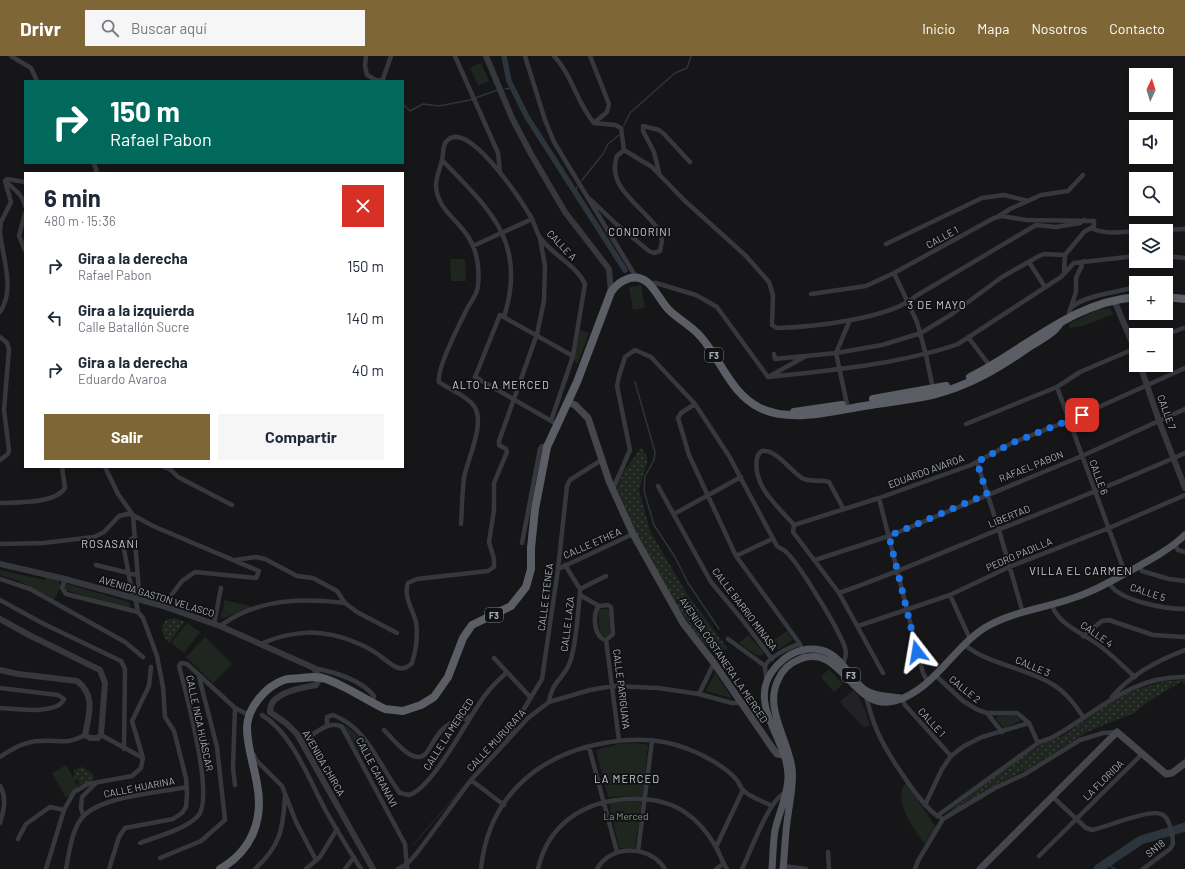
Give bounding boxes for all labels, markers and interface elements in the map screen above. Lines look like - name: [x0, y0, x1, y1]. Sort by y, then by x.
- search box: [85, 10, 365, 46]
- text: Drivr: [20, 17, 61, 40]
- icon: search: [99, 17, 121, 39]
- text: Buscar aquí: [131, 19, 207, 37]
- text: Inicio: [922, 20, 955, 37]
- text: Mapa: [977, 20, 1009, 37]
- text: Nosotros: [1031, 20, 1087, 37]
- text: Contacto: [1109, 20, 1165, 37]
- north arrow: [1129, 68, 1173, 112]
- map controls: [1129, 68, 1173, 372]
- text: 150 m: [110, 94, 180, 128]
- icon: right: [44, 96, 96, 148]
- button: sound: [1129, 120, 1173, 164]
- text: Rafael Pabon: [110, 128, 212, 150]
- button: search: [1129, 172, 1173, 216]
- text: 6 min: [44, 183, 101, 212]
- button: close: [342, 185, 384, 227]
- text: 480 m · 15:36: [44, 213, 116, 229]
- street label: CALLE 1: [924, 223, 960, 251]
- button: layers: [1129, 224, 1173, 268]
- district label: CONDORINI: [608, 225, 672, 238]
- street label: CALLE A: [545, 227, 579, 263]
- text: Gira a la derecha: [78, 249, 188, 267]
- icon: right: [44, 255, 66, 277]
- text: 150 m: [347, 257, 384, 275]
- text: Rafael Pabon: [78, 267, 152, 283]
- button: +: [1129, 276, 1173, 320]
- district label: 3 DE MAYO: [907, 298, 967, 311]
- text: Gira a la izquierda: [78, 301, 194, 319]
- icon: left: [44, 307, 66, 329]
- text: 140 m: [347, 309, 384, 327]
- text: Calle Batallón Sucre: [78, 319, 189, 335]
- button: −: [1129, 328, 1173, 372]
- road number: F3: [705, 348, 723, 362]
- text: Gira a la derecha: [78, 353, 188, 371]
- icon: right: [44, 359, 66, 381]
- text: 40 m: [352, 361, 384, 379]
- text: Eduardo Avaroa: [78, 371, 167, 387]
- district label: ALTO LA MERCED: [452, 378, 550, 391]
- street label: CALLE 7: [1155, 393, 1179, 431]
- pin: [1065, 398, 1099, 432]
- icon: arrive: [1071, 404, 1093, 426]
- button: Salir: [44, 414, 210, 460]
- button: Compartir: [218, 414, 384, 460]
- street label: RAFAEL PABON: [997, 448, 1065, 484]
- street label: EDUARDO AVAROA: [886, 452, 966, 490]
- street label: CALLE 6: [1087, 458, 1111, 496]
- street label: LIBERTAD: [986, 502, 1032, 530]
- street label: CALLE ETHEA: [561, 525, 623, 561]
- street label: PEDRO PADILLA: [984, 535, 1054, 573]
- district label: ROSASANI: [81, 537, 139, 550]
- street label: CALLE ETENEA: [535, 562, 555, 632]
- district label: VILLA EL CARMEN: [1029, 564, 1133, 577]
- street label: CALLE BARRIO MINASA: [710, 565, 780, 653]
- street label: AVENIDA GASTON VELASCO: [98, 573, 216, 619]
- street label: CALLE 5: [1129, 581, 1167, 603]
- street label: AVENIDA COSTANERA LA MERCED: [677, 595, 771, 725]
- street label: CALLE LAZA: [558, 596, 576, 652]
- road number: F3: [485, 608, 503, 622]
- street label: CALLE 4: [1078, 618, 1116, 650]
- position arrow: [896, 631, 938, 673]
- street label: CALLE PARIGUAYA: [611, 648, 633, 730]
- street label: CALLE 3: [1014, 653, 1052, 679]
- road number: F3: [842, 668, 860, 682]
- street label: CALLE 2: [947, 673, 983, 705]
- street label: CALLE INCA HUÁSCAR: [184, 674, 216, 772]
- street label: CALLE LA MERCED: [420, 696, 476, 772]
- street label: CALLE 1: [916, 705, 948, 739]
- street label: CALLE MURURATA: [464, 706, 528, 774]
- street label: AVENIDA CHIRCA: [300, 728, 348, 798]
- street label: CALLE CARANAVI: [354, 735, 400, 809]
- street label: LA FLORIDA: [1080, 757, 1126, 803]
- district label: LA MERCED: [594, 772, 660, 785]
- street label: CALLE HUARINA: [102, 774, 176, 800]
- park label: La Merced: [604, 810, 648, 822]
- street label: SN18: [1143, 837, 1167, 859]

